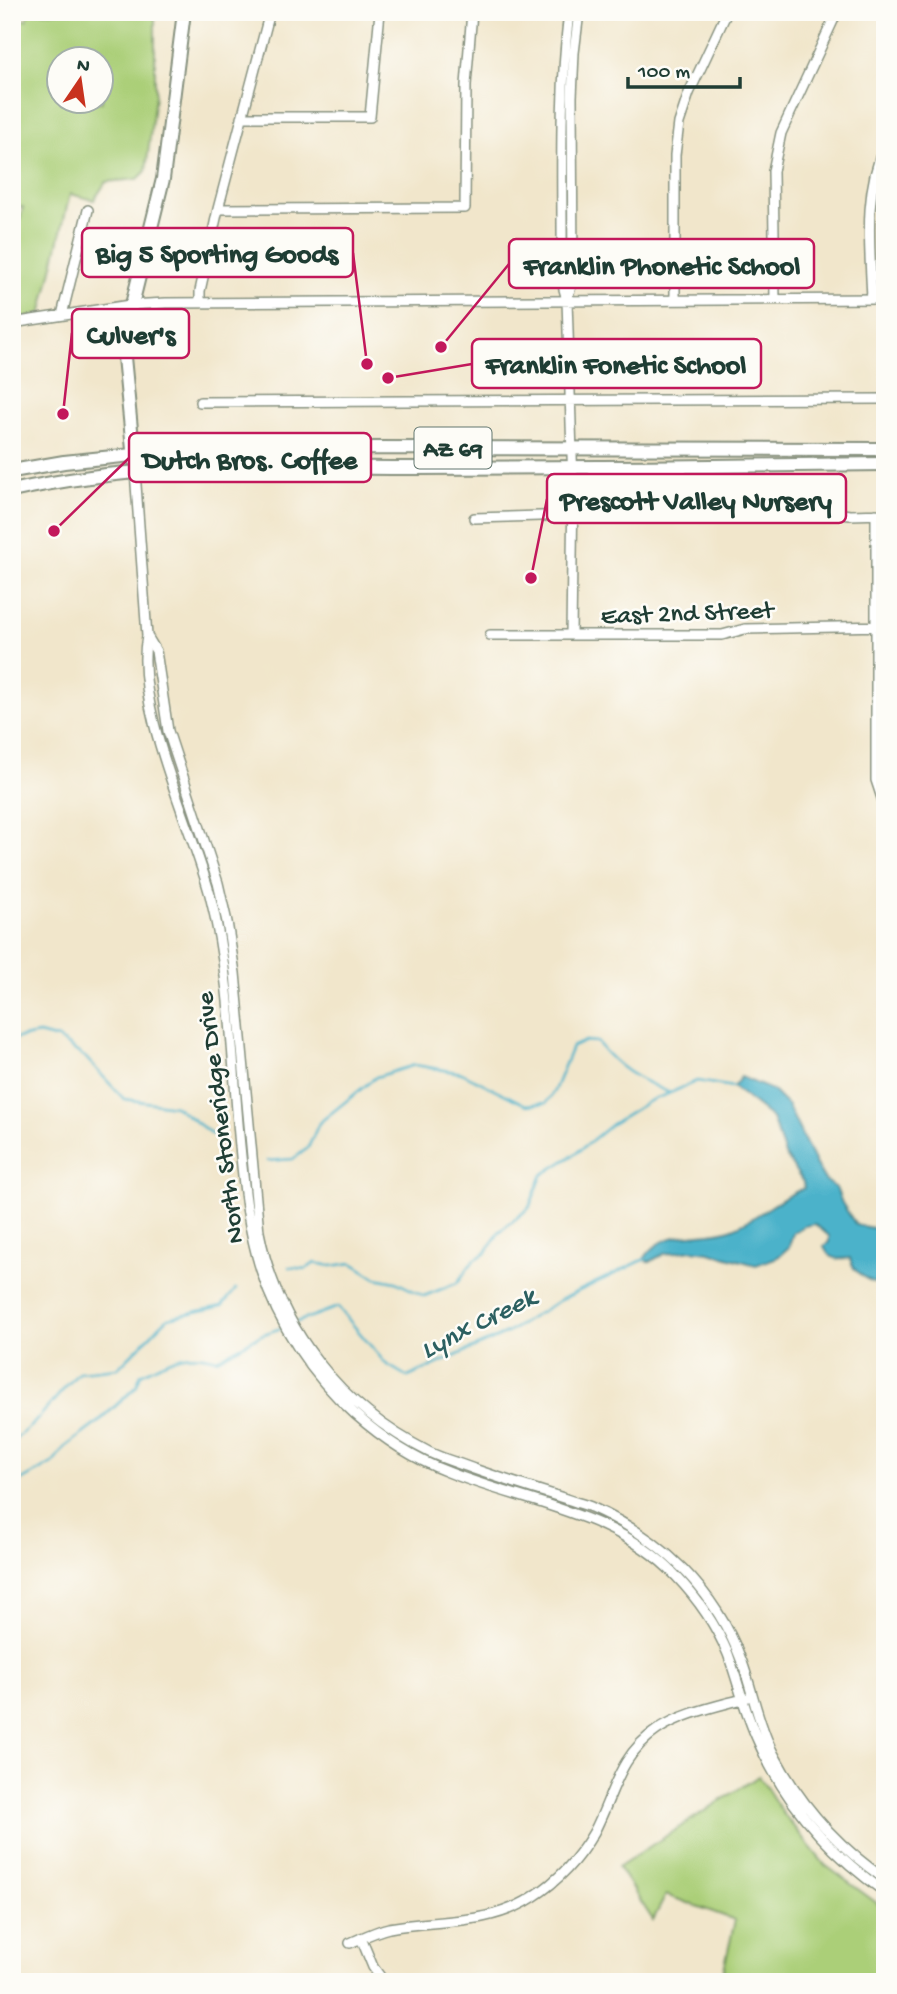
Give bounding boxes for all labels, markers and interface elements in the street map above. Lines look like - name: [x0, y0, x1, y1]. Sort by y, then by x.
- north arrow: [46, 46, 116, 116]
- scale bar: [628, 46, 740, 90]
- text: N: [74, 54, 92, 79]
- text: 100 m: [637, 61, 690, 86]
- callout: Big 5 Sporting Goods: [82, 228, 353, 277]
- callout: Franklin Phonetic School: [509, 239, 814, 288]
- text: Big 5 Sporting Goods: [95, 240, 340, 273]
- text: Franklin Phonetic School: [523, 252, 800, 285]
- callout: Culver's: [72, 309, 189, 358]
- text: Culver's: [87, 321, 177, 354]
- callout: Franklin Fonetic School: [472, 339, 761, 388]
- text: Franklin Fonetic School: [485, 351, 746, 384]
- road number: AZ 69: [414, 428, 491, 468]
- callout: Dutch Bros. Coffee: [129, 433, 371, 482]
- text: Dutch Bros. Coffee: [140, 446, 359, 479]
- callout: Prescott Valley Nursery: [547, 474, 846, 523]
- text: Prescott Valley Nursery: [558, 487, 832, 520]
- street label: East 2nd Street: [600, 597, 776, 634]
- street label: North Stoneridge Drive: [192, 989, 253, 1245]
- water label: Lynx Creek: [416, 1281, 545, 1368]

